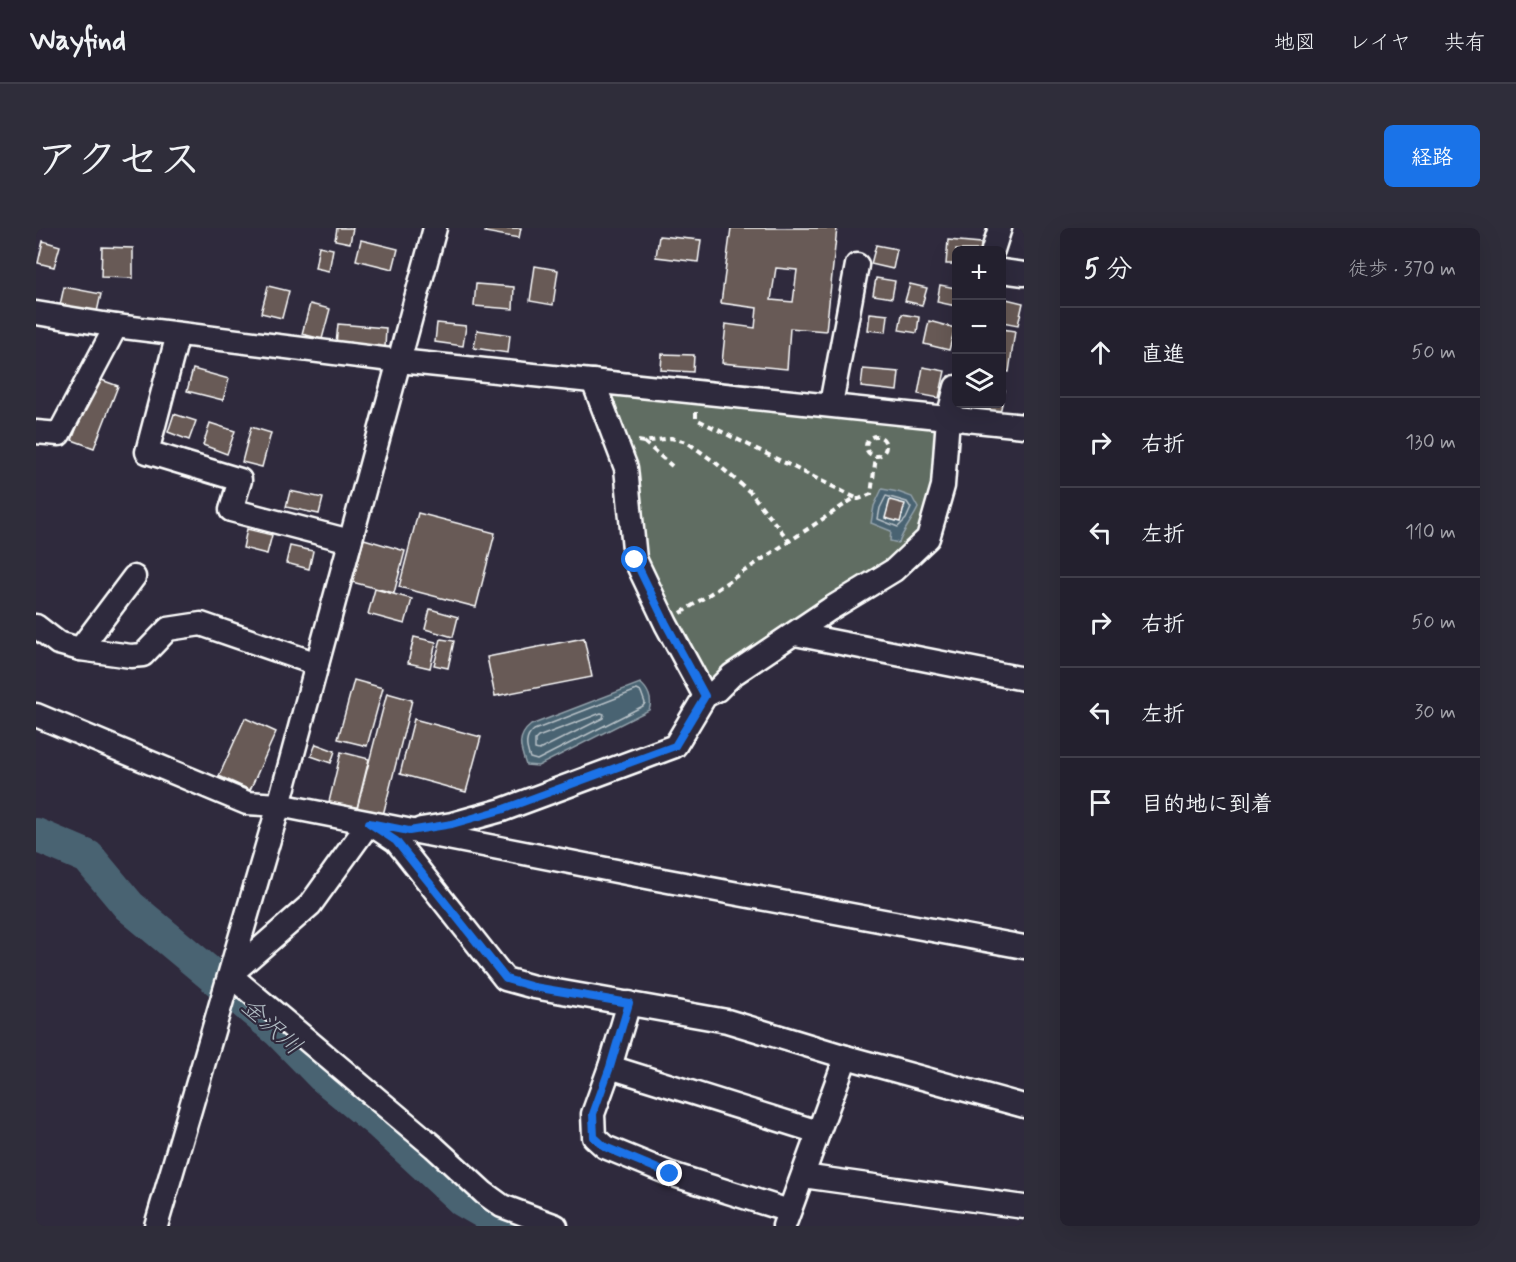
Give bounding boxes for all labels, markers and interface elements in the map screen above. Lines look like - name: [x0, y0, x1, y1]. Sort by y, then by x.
- text: Wayfind: [30, 23, 126, 60]
- text: 地図: [1274, 29, 1316, 57]
- text: レイヤ: [1349, 29, 1411, 57]
- text: 共有: [1444, 29, 1486, 57]
- button: 経路: [1384, 125, 1480, 187]
- text: アクセス: [36, 134, 201, 189]
- map controls: [952, 246, 1006, 408]
- button: +: [952, 246, 1006, 300]
- text: 5 分: [1084, 253, 1133, 287]
- text: 徒歩 · 370 m: [1348, 256, 1456, 283]
- button: −: [952, 300, 1006, 354]
- icon: ahead: [1084, 336, 1117, 369]
- text: 50 m: [1411, 339, 1456, 366]
- text: 直進: [1141, 341, 1185, 369]
- button: layers: [952, 354, 1006, 408]
- icon: right: [1084, 426, 1117, 459]
- text: 130 m: [1405, 429, 1456, 456]
- text: 右折: [1141, 431, 1185, 459]
- icon: left: [1084, 516, 1117, 549]
- text: 110 m: [1405, 519, 1456, 546]
- text: 左折: [1141, 521, 1185, 549]
- route start: [621, 546, 647, 572]
- icon: right: [1084, 606, 1117, 639]
- text: 50 m: [1411, 609, 1456, 636]
- text: 右折: [1141, 611, 1185, 639]
- icon: left: [1084, 696, 1117, 729]
- text: 30 m: [1414, 699, 1456, 726]
- text: 左折: [1141, 701, 1185, 729]
- icon: arrive: [1084, 786, 1117, 819]
- text: 目的地に到着: [1141, 791, 1273, 819]
- water label: 金沢川: [234, 991, 308, 1063]
- route end: [656, 1160, 682, 1186]

